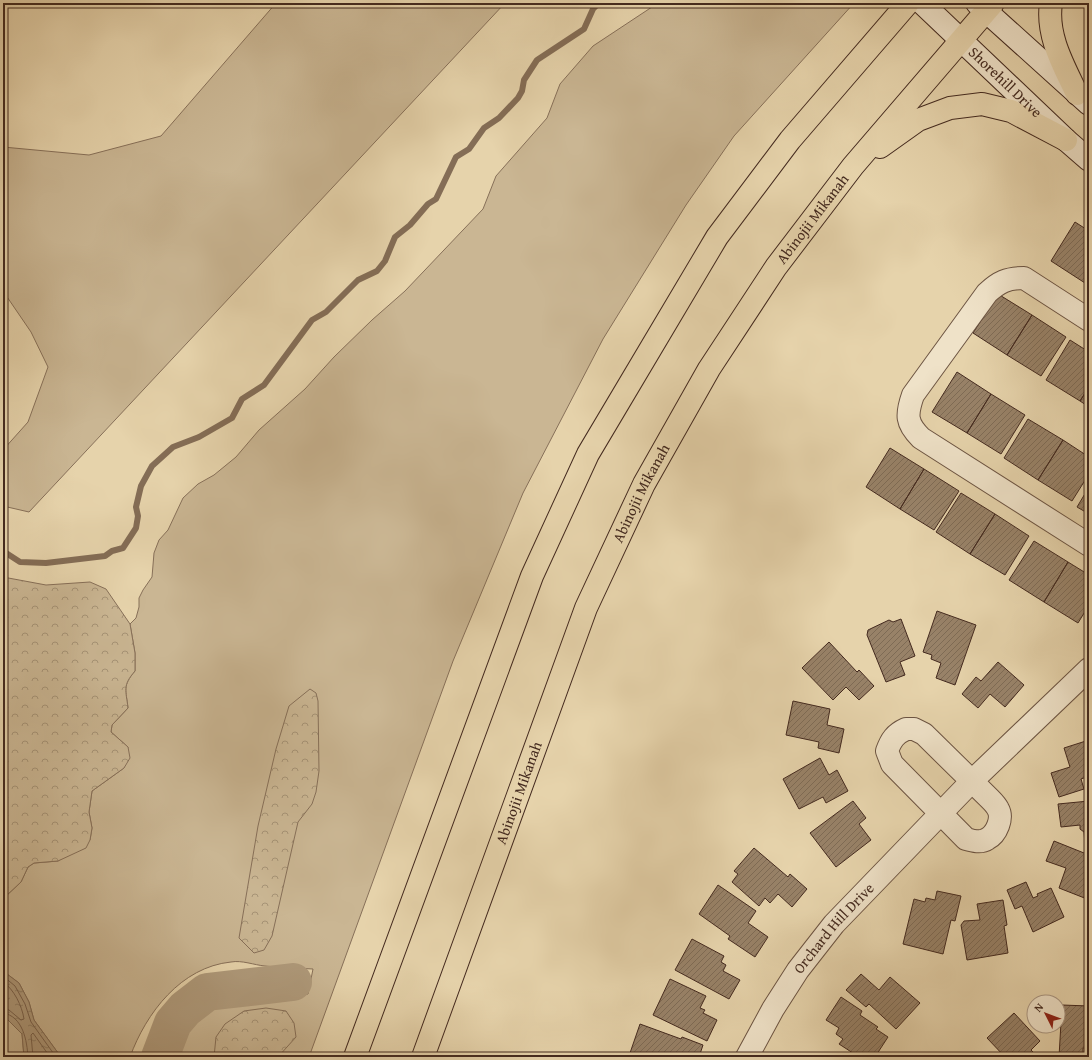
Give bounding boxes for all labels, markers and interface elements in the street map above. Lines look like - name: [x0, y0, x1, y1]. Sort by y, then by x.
- street label: Shorehill Drive: [964, 42, 1047, 122]
- street label: Abinojii Mikanah: [771, 169, 854, 268]
- street label: Abinojii Mikanah: [607, 439, 675, 546]
- street label: Abinojii Mikanah: [490, 738, 547, 847]
- street label: Orchard Hill Drive: [788, 878, 878, 978]
- north arrow: [1026, 994, 1066, 1034]
- text: N: [1030, 999, 1047, 1015]

